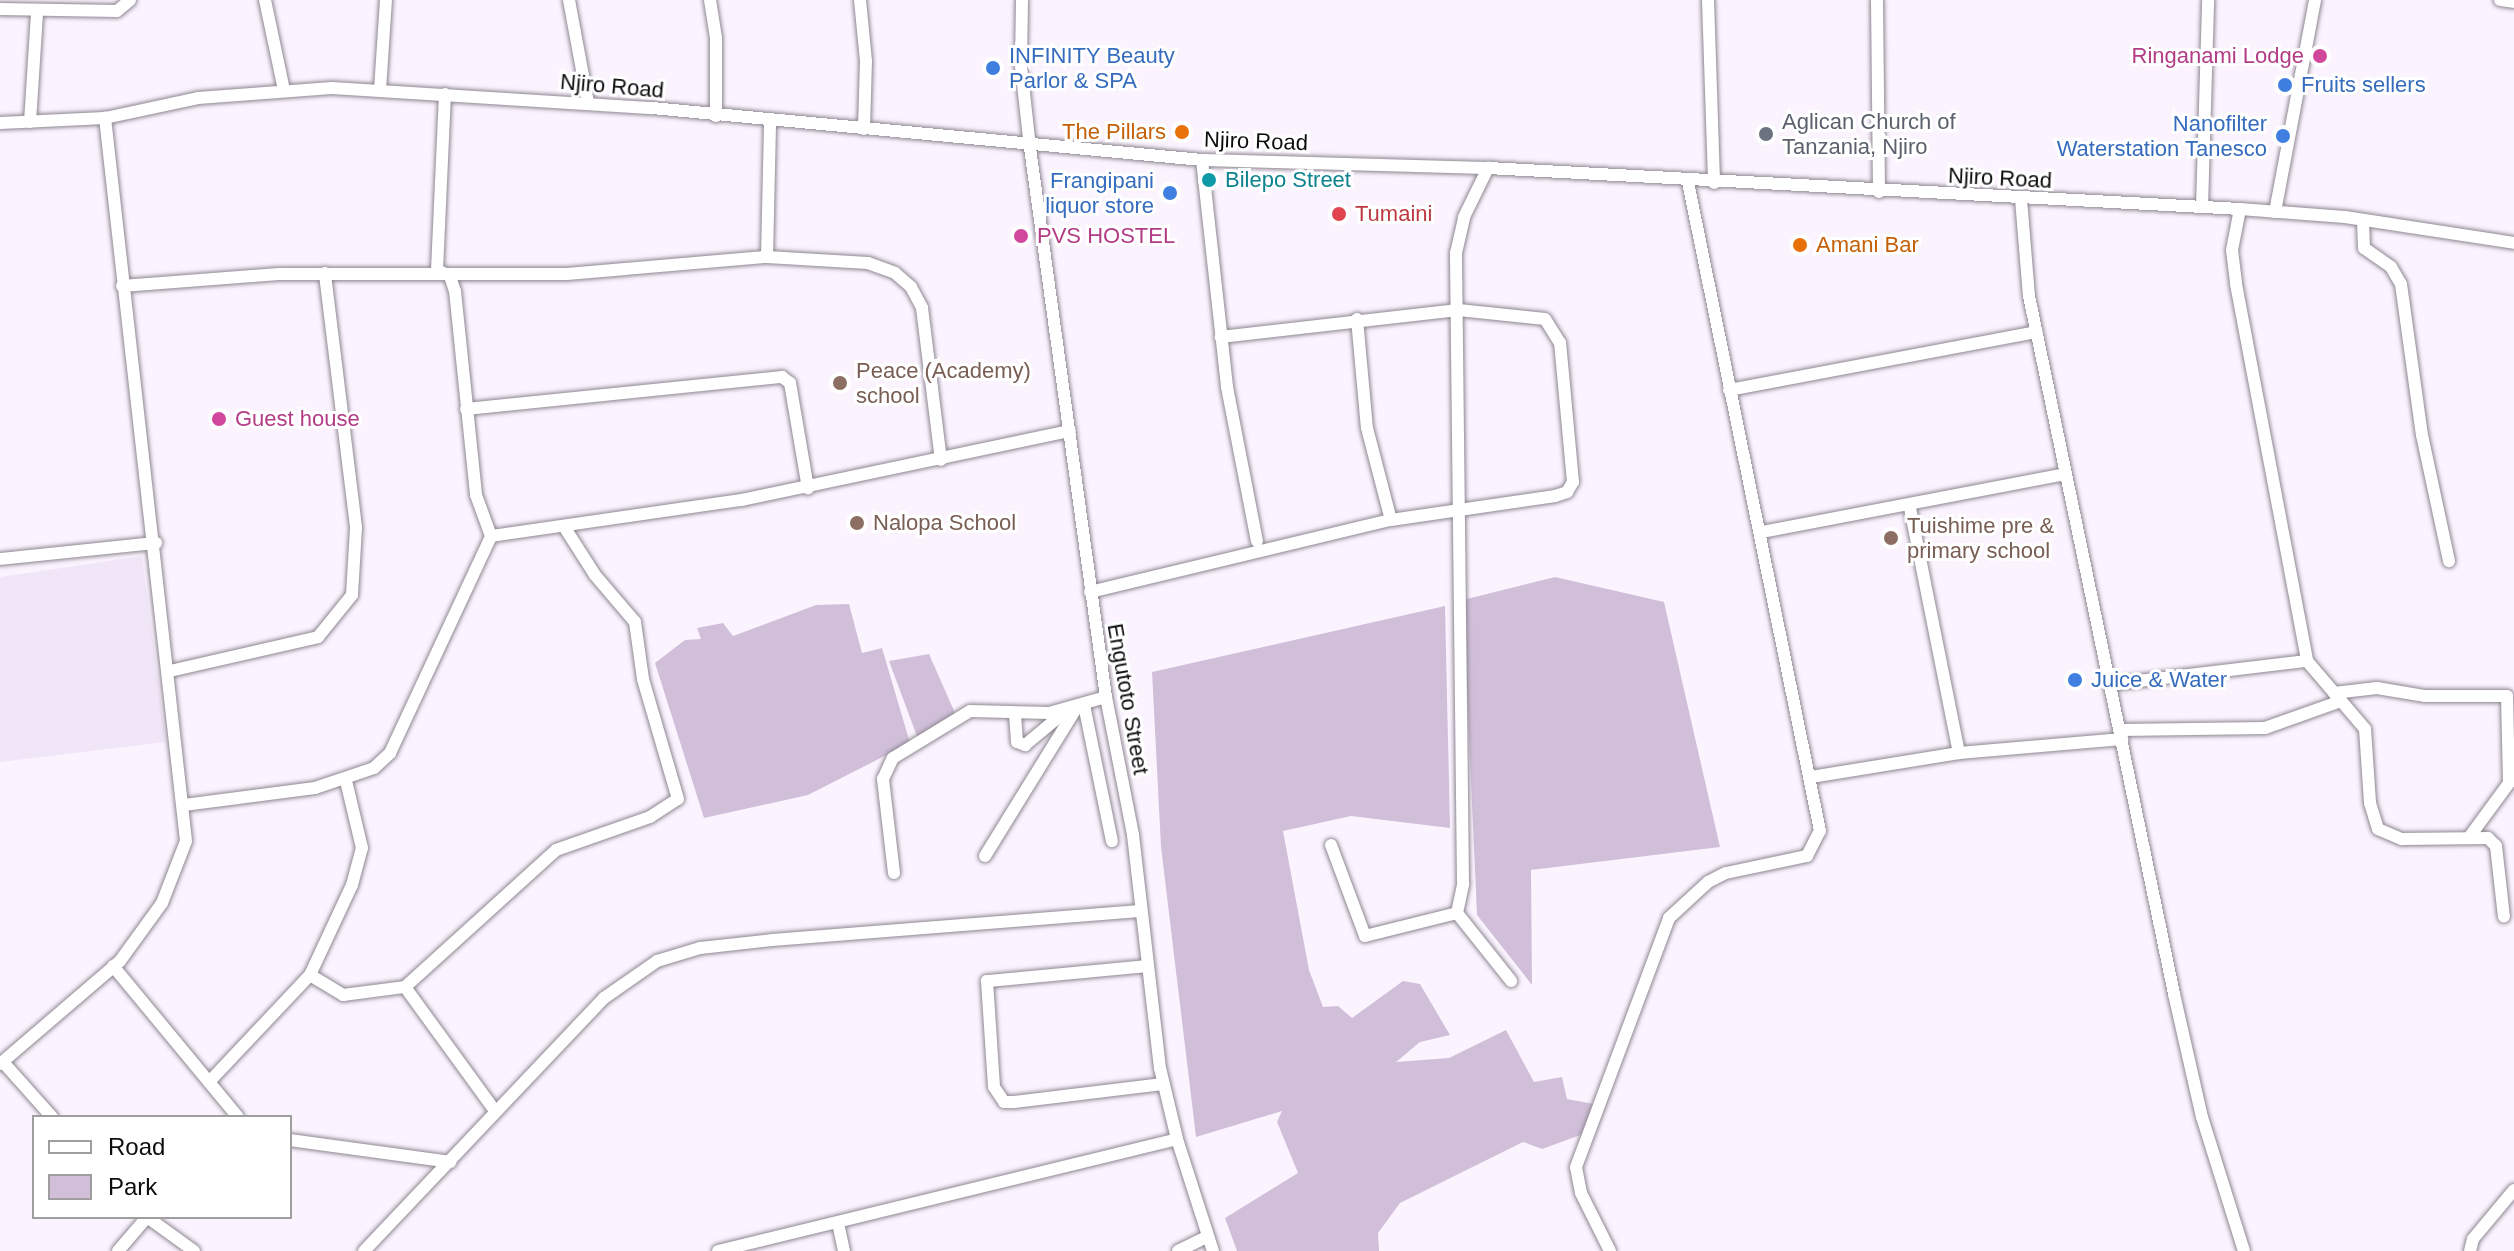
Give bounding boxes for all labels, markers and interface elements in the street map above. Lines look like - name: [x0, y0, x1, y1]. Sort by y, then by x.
- place label: INFINITY Beauty Parlor & SPA: [1009, 42, 1175, 94]
- place label: Ringanami Lodge: [2132, 43, 2304, 69]
- marker: Ringanami Lodge: [2311, 47, 2329, 65]
- marker: INFINITY Beauty Parlor & SPA: [984, 59, 1002, 77]
- street label: Njiro Road: [559, 68, 665, 104]
- place label: Fruits sellers: [2301, 72, 2426, 98]
- marker: Fruits sellers: [2276, 76, 2294, 94]
- place label: Aglican Church of Tanzania, Njiro: [1782, 108, 1956, 160]
- place label: Nanofilter Waterstation Tanesco: [2056, 110, 2267, 162]
- place label: The Pillars: [1062, 119, 1166, 145]
- marker: The Pillars: [1173, 123, 1191, 141]
- marker: Aglican Church of Tanzania, Njiro: [1757, 125, 1775, 143]
- street label: Njiro Road: [1204, 126, 1308, 156]
- marker: Nanofilter Waterstation Tanesco: [2274, 127, 2292, 145]
- street label: Njiro Road: [1947, 162, 2053, 194]
- place label: Frangipani liquor store: [1045, 167, 1154, 218]
- place label: Bilepo Street: [1225, 167, 1351, 193]
- marker: Bilepo Street: [1200, 171, 1218, 189]
- marker: Frangipani liquor store: [1161, 184, 1179, 202]
- place label: Tumaini: [1355, 201, 1432, 227]
- marker: Tumaini: [1330, 205, 1348, 223]
- place label: PVS HOSTEL: [1037, 223, 1175, 249]
- marker: PVS HOSTEL: [1012, 227, 1030, 245]
- place label: Amani Bar: [1816, 232, 1919, 258]
- marker: Amani Bar: [1791, 236, 1809, 254]
- place label: Peace (Academy) school: [856, 357, 1031, 408]
- marker: Peace (Academy) school: [831, 374, 849, 392]
- place label: Guest house: [235, 406, 360, 432]
- marker: Guest house: [210, 410, 228, 428]
- place label: Nalopa School: [873, 510, 1016, 536]
- place label: Tuishime pre & primary school: [1907, 512, 2054, 564]
- marker: Nalopa School: [848, 514, 866, 532]
- marker: Tuishime pre & primary school: [1882, 529, 1900, 547]
- street label: Engutoto Street: [1102, 621, 1154, 777]
- place label: Juice & Water: [2091, 667, 2227, 693]
- marker: Juice & Water: [2066, 671, 2084, 689]
- legend: [32, 1115, 292, 1219]
- text: Road: [108, 1133, 165, 1160]
- text: Park: [108, 1173, 157, 1200]

